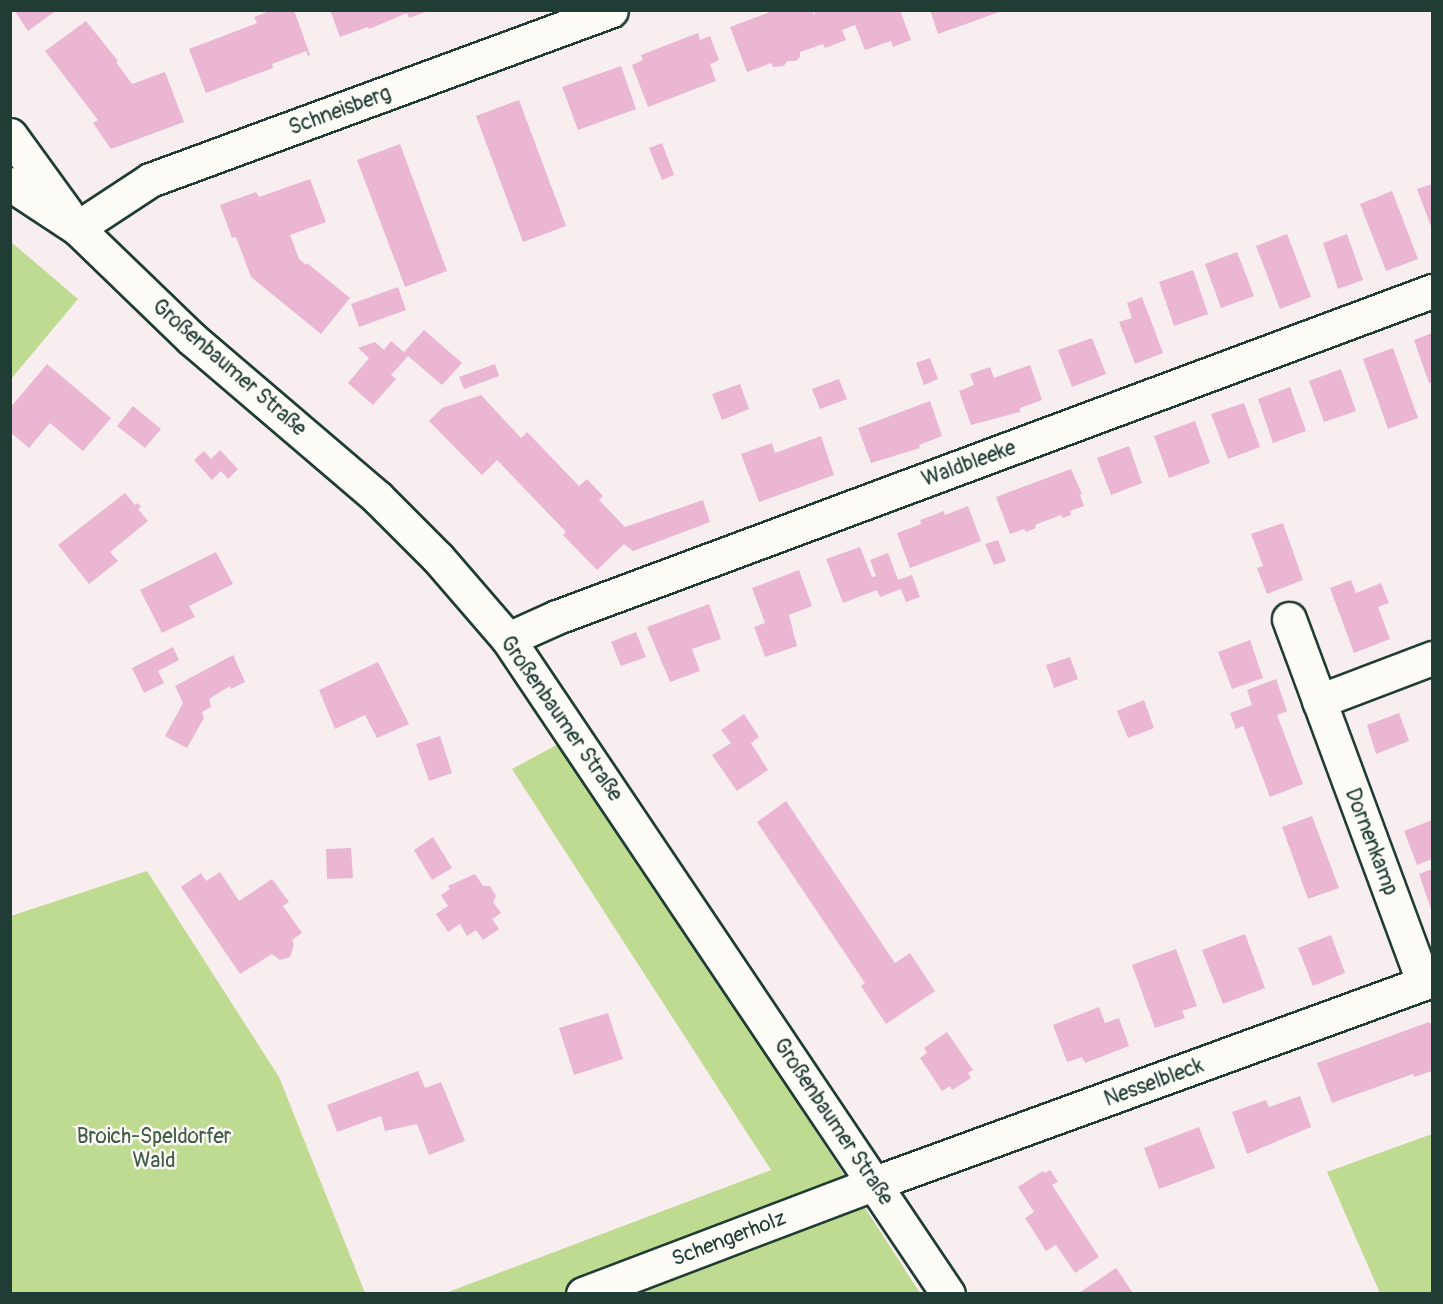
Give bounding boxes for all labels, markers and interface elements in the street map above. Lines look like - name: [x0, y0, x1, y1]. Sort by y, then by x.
- street label: Schneisberg: [285, 81, 395, 141]
- street label: Großenbaumer Straße: [147, 294, 311, 442]
- street label: Waldbleeke: [919, 435, 1019, 493]
- street label: Großenbaumer Straße: [494, 632, 628, 806]
- street label: Dornenkamp: [1339, 785, 1403, 899]
- street label: Großenbaumer Straße: [768, 1034, 898, 1210]
- street label: Nesselbleck: [1101, 1053, 1207, 1113]
- park label: Broich-Speldorfer Wald: [77, 1124, 231, 1174]
- street label: Schengerholz: [668, 1206, 790, 1272]

